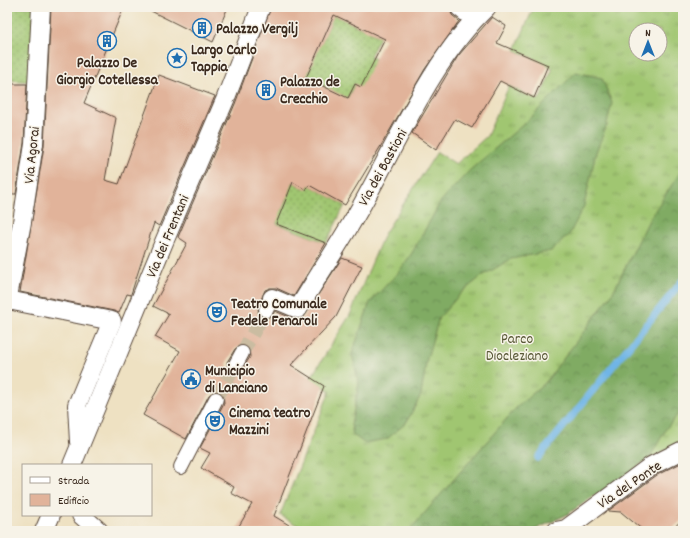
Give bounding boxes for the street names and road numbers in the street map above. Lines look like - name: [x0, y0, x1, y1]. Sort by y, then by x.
- street label: Via Agorai: [19, 125, 47, 185]
- street label: Via dei Bastioni: [353, 125, 414, 211]
- street label: Via dei Frentani: [141, 192, 196, 282]
- street label: Via del Ponte: [593, 456, 667, 515]

